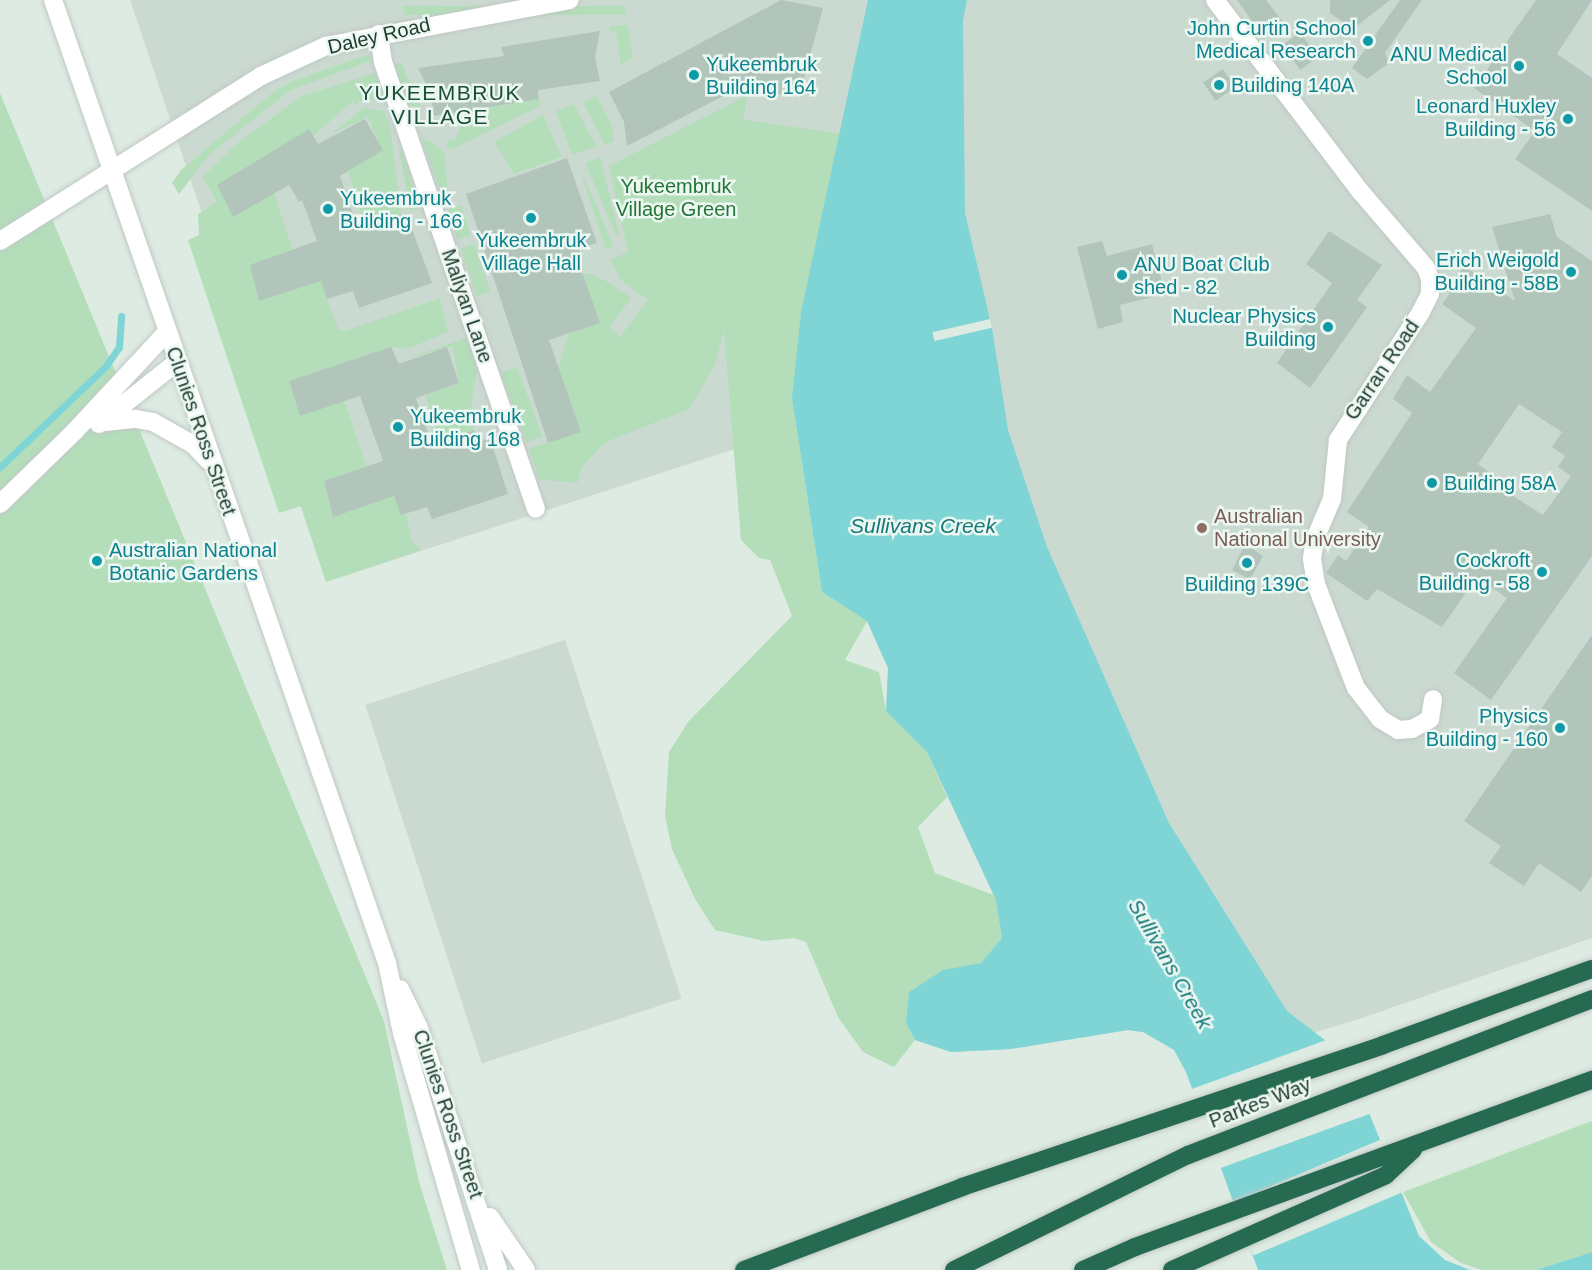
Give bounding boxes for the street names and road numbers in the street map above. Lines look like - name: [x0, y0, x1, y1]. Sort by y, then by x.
- street label: Daley Road: [325, 13, 433, 59]
- street label: Maliyan Lane: [436, 246, 498, 366]
- street label: Garran Road: [1340, 315, 1424, 425]
- street label: Clunies Ross Street: [161, 344, 241, 518]
- street label: Clunies Ross Street: [408, 1027, 488, 1201]
- street label: Parkes Way: [1206, 1073, 1314, 1133]

